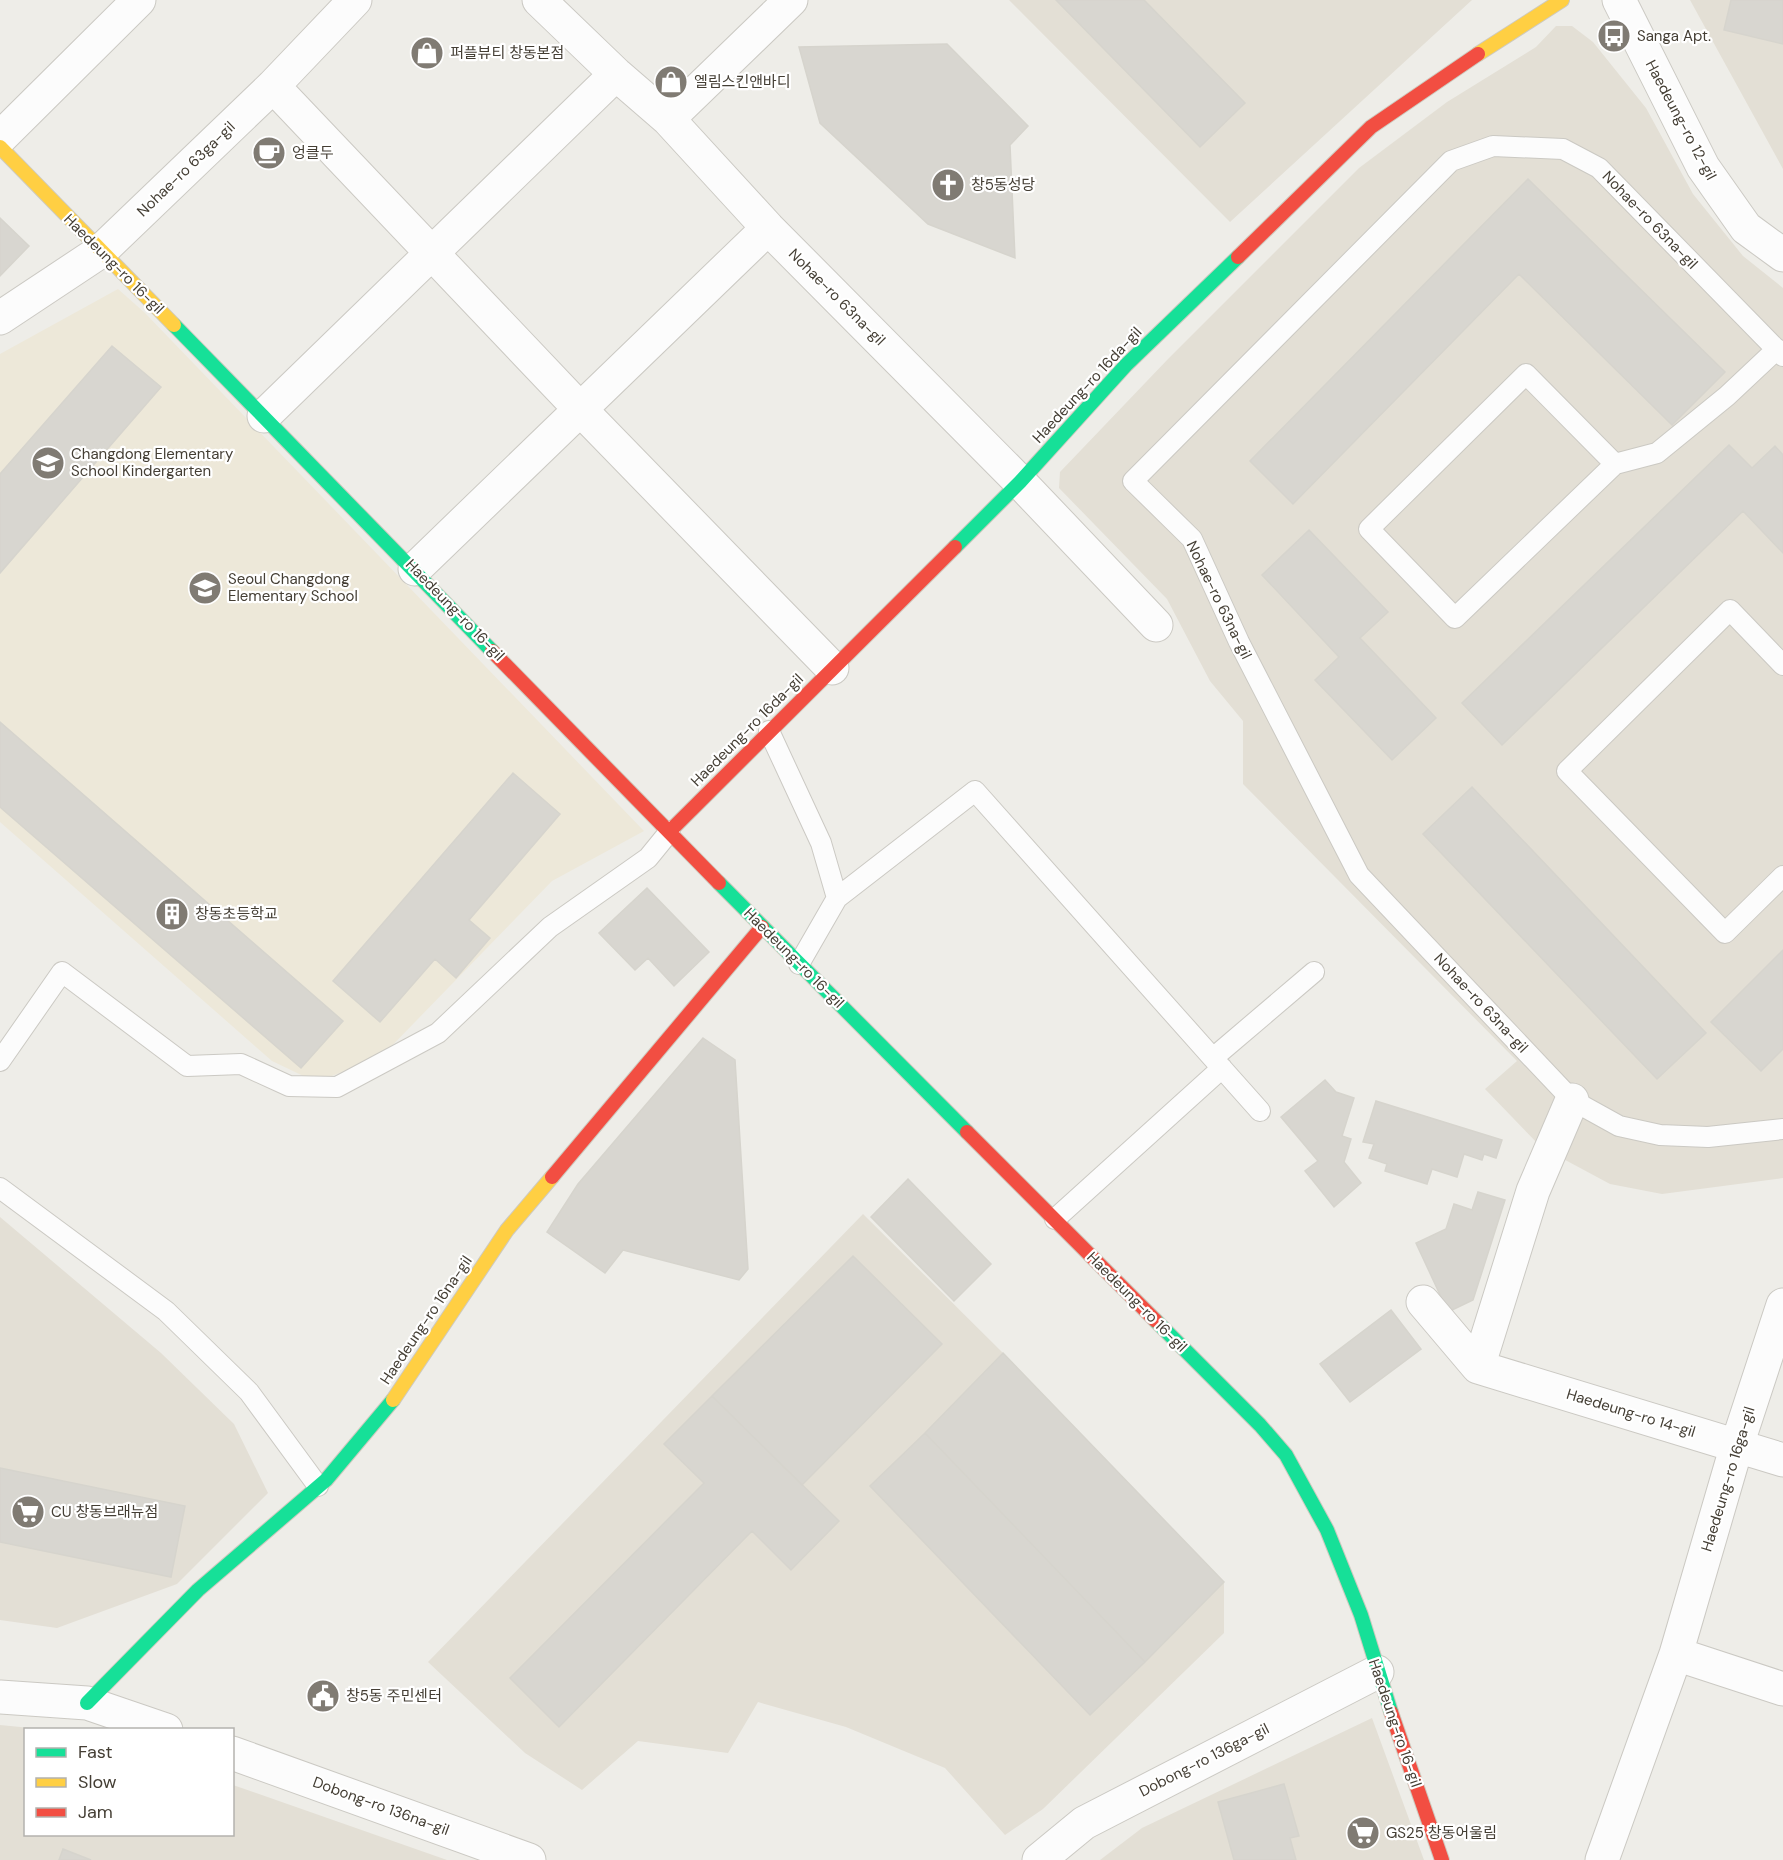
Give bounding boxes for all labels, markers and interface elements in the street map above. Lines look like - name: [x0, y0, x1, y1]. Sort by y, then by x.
- bus stop icon: Sanga Apt.: [1596, 18, 1632, 54]
- place label: Sanga Apt.: [1637, 26, 1711, 46]
- shop icon: 퍼플뷰티 창동본점: [409, 35, 445, 71]
- place label: 퍼플뷰티 창동본점: [450, 43, 564, 63]
- street label: Haedeung-ro 12-gil: [1641, 56, 1721, 184]
- shop icon: 엘림스킨앤바디: [653, 64, 689, 100]
- place label: 엘림스킨앤바디: [694, 72, 791, 92]
- street label: Nohae-ro 63ga-gil: [133, 117, 239, 221]
- cafe icon: 엉클두: [251, 135, 287, 171]
- place label: 엉클두: [292, 143, 334, 163]
- church icon: 창5동성당: [930, 167, 966, 203]
- street label: Nohae-ro 63na-gil: [1598, 167, 1702, 273]
- place label: 창5동성당: [971, 175, 1036, 195]
- street label: Haedeung-ro 16-gil: [59, 209, 169, 319]
- street label: Nohae-ro 63na-gil: [784, 244, 890, 350]
- street label: Haedeung-ro 16da-gil: [1028, 323, 1146, 447]
- place label: Changdong Elementary School Kindergarten: [71, 444, 234, 481]
- school or university icon: Changdong Elementary School Kindergarten: [30, 445, 66, 481]
- street label: Nohae-ro 63na-gil: [1182, 537, 1256, 663]
- street label: Haedeung-ro 16-gil: [401, 555, 509, 665]
- place label: Seoul Changdong Elementary School: [228, 569, 358, 606]
- school or university icon: Seoul Changdong Elementary School: [187, 570, 223, 606]
- street label: Haedeung-ro 16da-gil: [686, 669, 808, 791]
- building icon: 창동초등학교: [154, 896, 190, 932]
- street label: Haedeung-ro 16-gil: [739, 903, 849, 1013]
- place label: 창동초등학교: [195, 904, 278, 924]
- street label: Nohae-ro 63na-gil: [1430, 949, 1532, 1057]
- street label: Haedeung-ro 16-gil: [1082, 1247, 1192, 1357]
- street label: Haedeung-ro 16na-gil: [375, 1252, 477, 1388]
- street label: Haedeung-ro 14-gil: [1564, 1384, 1698, 1442]
- street label: Haedeung-ro 16ga-gil: [1696, 1404, 1760, 1554]
- supermarket icon: CU 창동브래뉴점: [10, 1494, 46, 1530]
- place label: CU 창동브래뉴점: [51, 1502, 158, 1522]
- street label: Haedeung-ro 16-gil: [1364, 1656, 1426, 1790]
- public building icon: 창5동 주민센터: [305, 1678, 341, 1714]
- place label: 창5동 주민센터: [346, 1686, 442, 1706]
- street label: Dobong-ro 136ga-gil: [1136, 1719, 1272, 1801]
- legend: [24, 1728, 234, 1836]
- text: Fast: [78, 1740, 113, 1764]
- text: Slow: [78, 1770, 117, 1794]
- street label: Dobong-ro 136na-gil: [310, 1772, 452, 1840]
- text: Jam: [78, 1800, 113, 1824]
- supermarket icon: GS25 창동어울림: [1345, 1815, 1381, 1851]
- place label: GS25 창동어울림: [1386, 1823, 1497, 1843]

